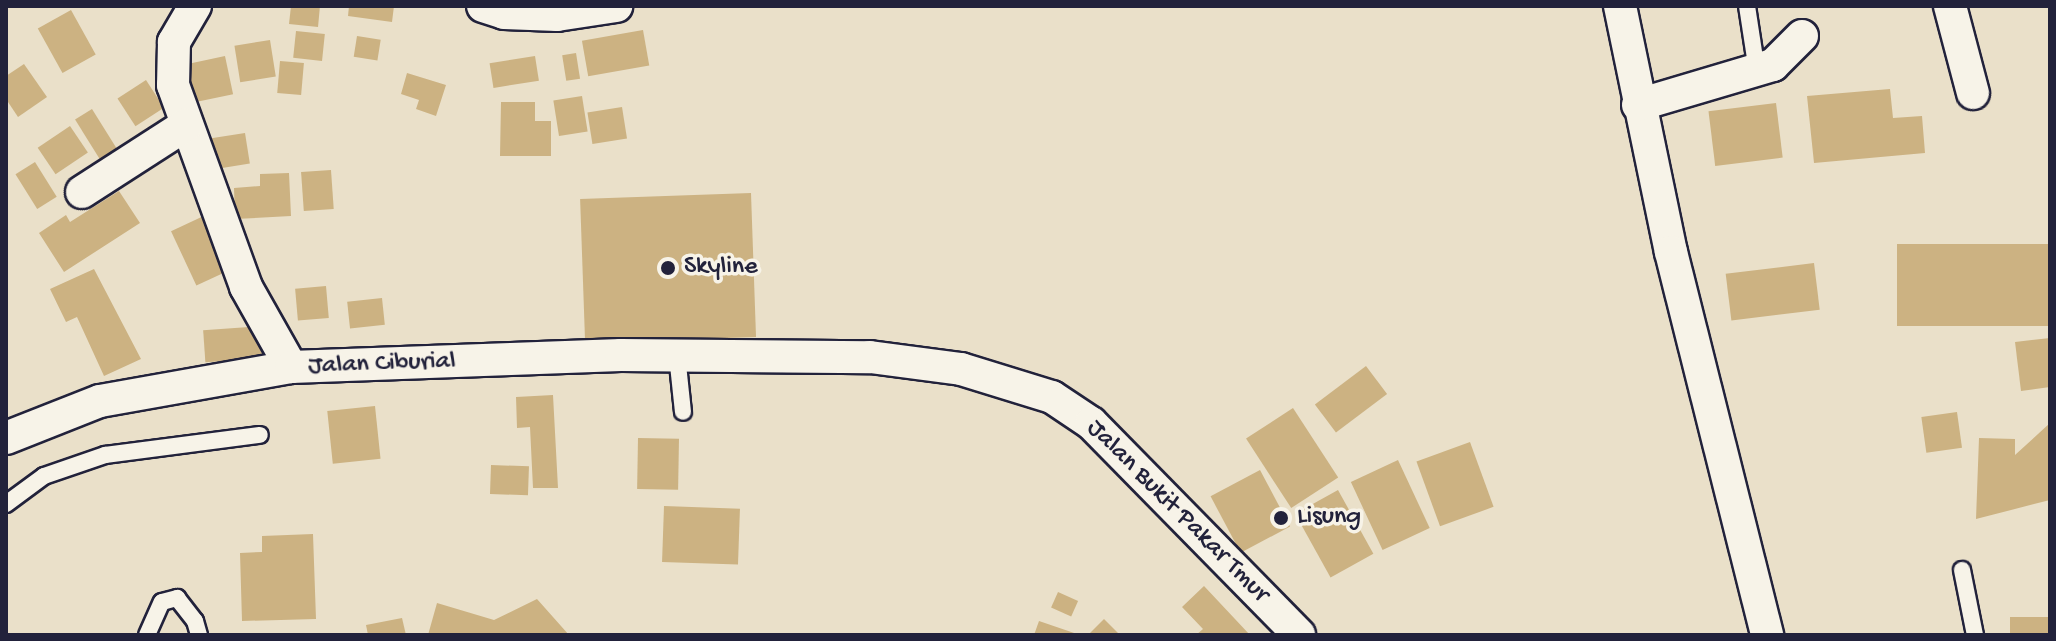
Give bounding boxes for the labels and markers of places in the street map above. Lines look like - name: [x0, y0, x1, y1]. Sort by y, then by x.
- place label: Skyline: [684, 252, 758, 284]
- marker: Skyline: [659, 259, 677, 277]
- place label: Lisung: [1297, 502, 1361, 534]
- marker: Lisung: [1272, 509, 1290, 527]

